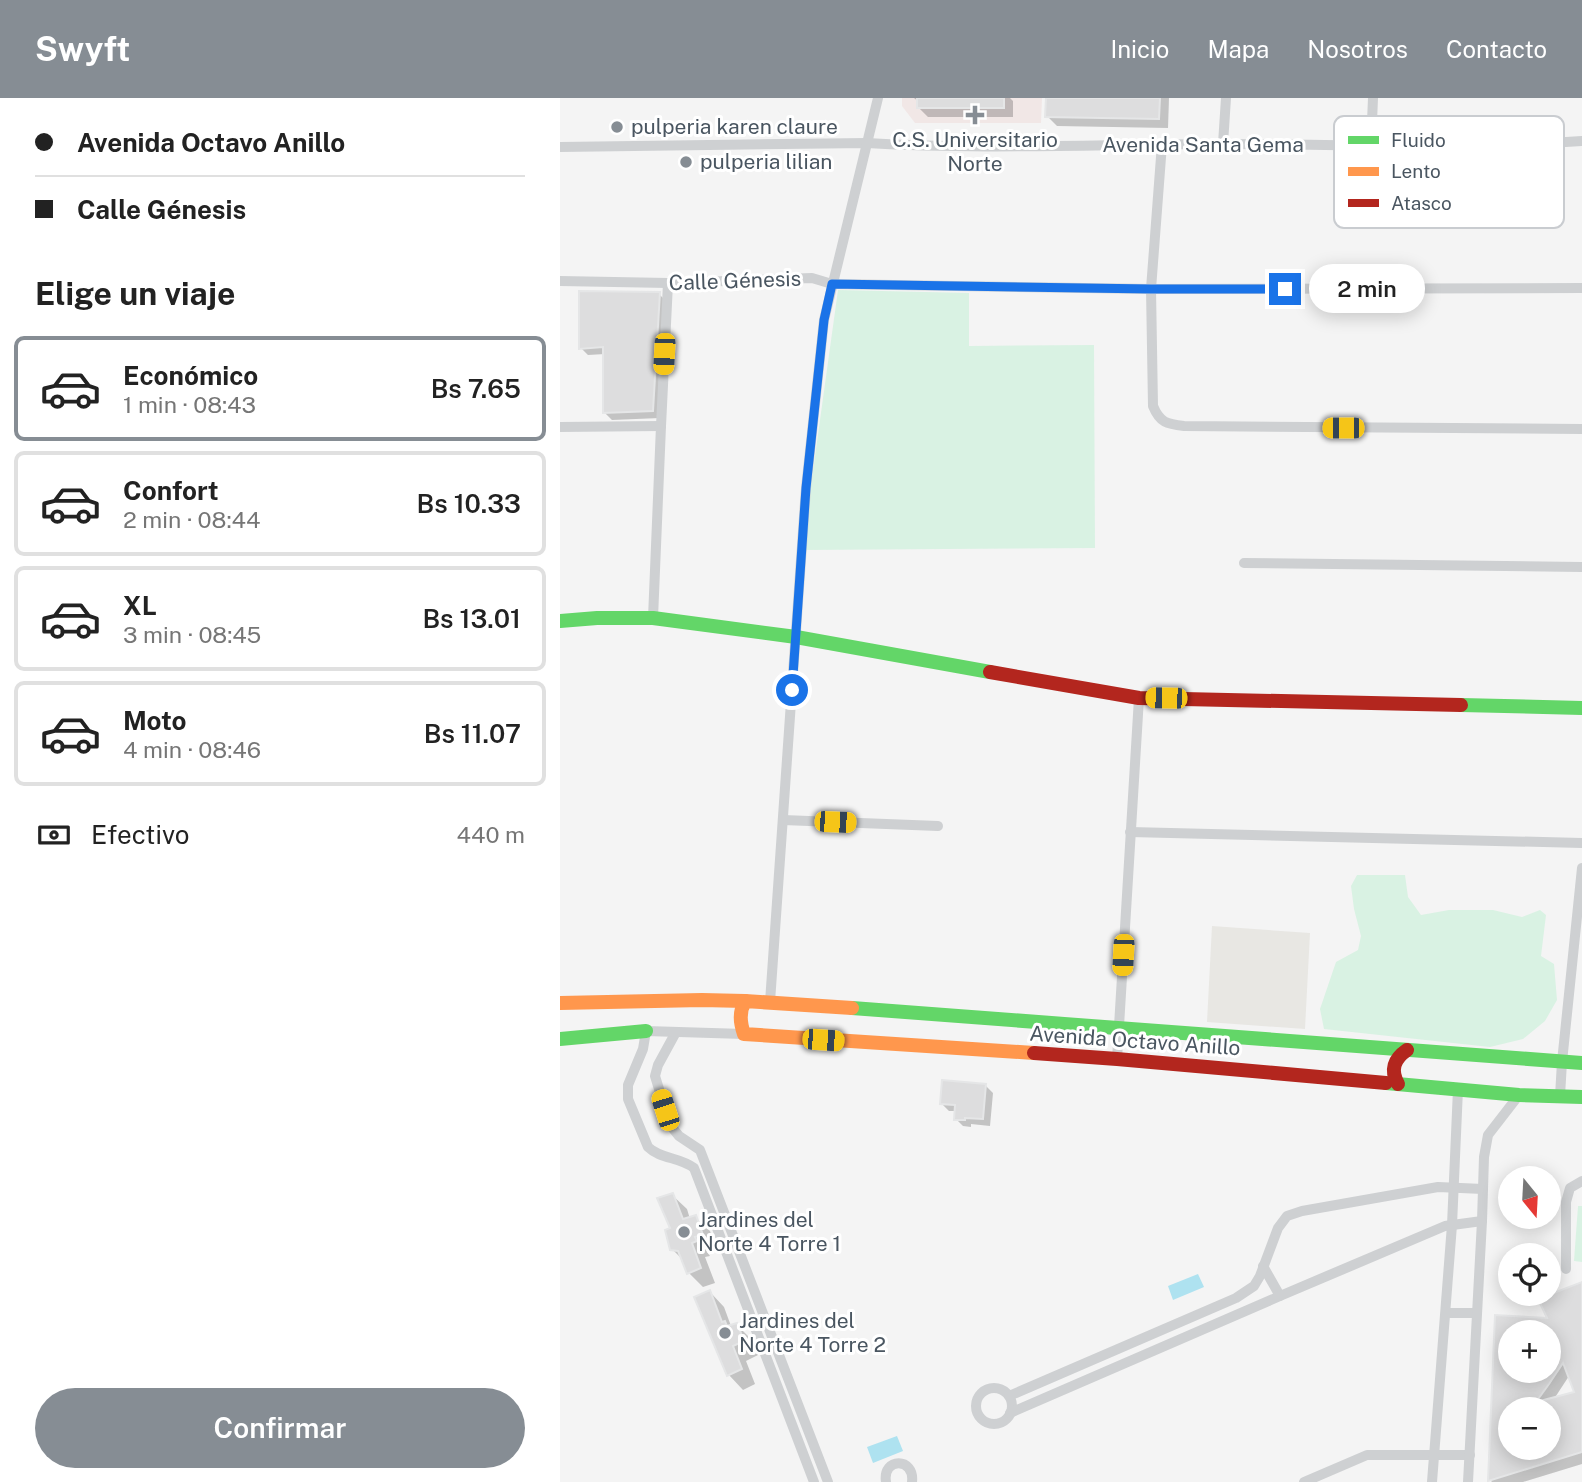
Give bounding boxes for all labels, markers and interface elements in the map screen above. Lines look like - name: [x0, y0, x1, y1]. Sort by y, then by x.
- text: Swyft: [35, 30, 130, 68]
- text: Inicio: [1110, 35, 1169, 63]
- text: Mapa: [1207, 35, 1269, 63]
- text: Nosotros: [1307, 35, 1408, 63]
- text: Contacto: [1446, 35, 1547, 63]
- marker: C.S. Universitario Norte: [965, 105, 985, 125]
- place label: pulperia karen claure: [631, 114, 838, 139]
- legend: [1334, 116, 1564, 228]
- marker: pulperia karen claure: [609, 119, 625, 135]
- text: Avenida Octavo Anillo: [77, 127, 345, 158]
- place label: C.S. Universitario Norte: [892, 127, 1058, 176]
- text: Fluido: [1391, 129, 1446, 151]
- street label: Avenida Santa Gema: [1102, 132, 1304, 157]
- place label: pulperia lilian: [700, 149, 832, 174]
- marker: pulperia lilian: [678, 154, 694, 170]
- text: Lento: [1391, 160, 1441, 182]
- text: Atasco: [1391, 192, 1452, 214]
- text: Calle Génesis: [77, 194, 246, 225]
- callout: 2 min: [1310, 264, 1425, 314]
- street label: Calle Génesis: [668, 266, 802, 295]
- route end: [1269, 273, 1301, 305]
- text: Elige un viaje: [35, 275, 235, 312]
- text: 2 min: [1337, 275, 1397, 302]
- car: [653, 332, 676, 376]
- icon: car: [39, 357, 102, 420]
- text: Económico: [123, 360, 258, 391]
- text: Bs 7.65: [431, 373, 521, 404]
- text: 1 min · 08:43: [123, 391, 256, 418]
- car: [1323, 418, 1365, 439]
- icon: car: [39, 472, 102, 535]
- text: Confort: [123, 475, 219, 506]
- text: Bs 10.33: [417, 488, 521, 519]
- text: 2 min · 08:44: [123, 506, 260, 533]
- icon: car: [39, 587, 102, 650]
- text: XL: [123, 590, 157, 621]
- text: Bs 13.01: [422, 603, 521, 634]
- text: 3 min · 08:45: [123, 621, 261, 648]
- route start: [776, 674, 808, 706]
- car: [1145, 687, 1188, 709]
- icon: car: [39, 702, 102, 765]
- text: Moto: [123, 705, 186, 736]
- text: Bs 11.07: [424, 718, 521, 749]
- text: 4 min · 08:46: [123, 736, 261, 763]
- car: [814, 811, 857, 833]
- icon: cash: [35, 816, 73, 854]
- text: Efectivo: [91, 819, 189, 850]
- text: 440 m: [457, 821, 525, 848]
- car: [1112, 933, 1135, 977]
- street label: Avenida Octavo Anillo: [1029, 1021, 1241, 1060]
- car: [802, 1028, 845, 1052]
- car: [649, 1087, 682, 1133]
- north arrow: [1498, 1166, 1561, 1228]
- map controls: [1498, 1166, 1561, 1460]
- place label: Jardines del Norte 4 Torre 1: [698, 1207, 841, 1256]
- marker: Jardines del Norte 4 Torre 1: [676, 1224, 692, 1240]
- button: locate: [1498, 1243, 1561, 1306]
- place label: Jardines del Norte 4 Torre 2: [739, 1308, 886, 1357]
- button: +: [1498, 1320, 1561, 1383]
- marker: Jardines del Norte 4 Torre 2: [717, 1325, 733, 1341]
- button: Confirmar: [35, 1388, 525, 1468]
- button: −: [1498, 1397, 1561, 1460]

